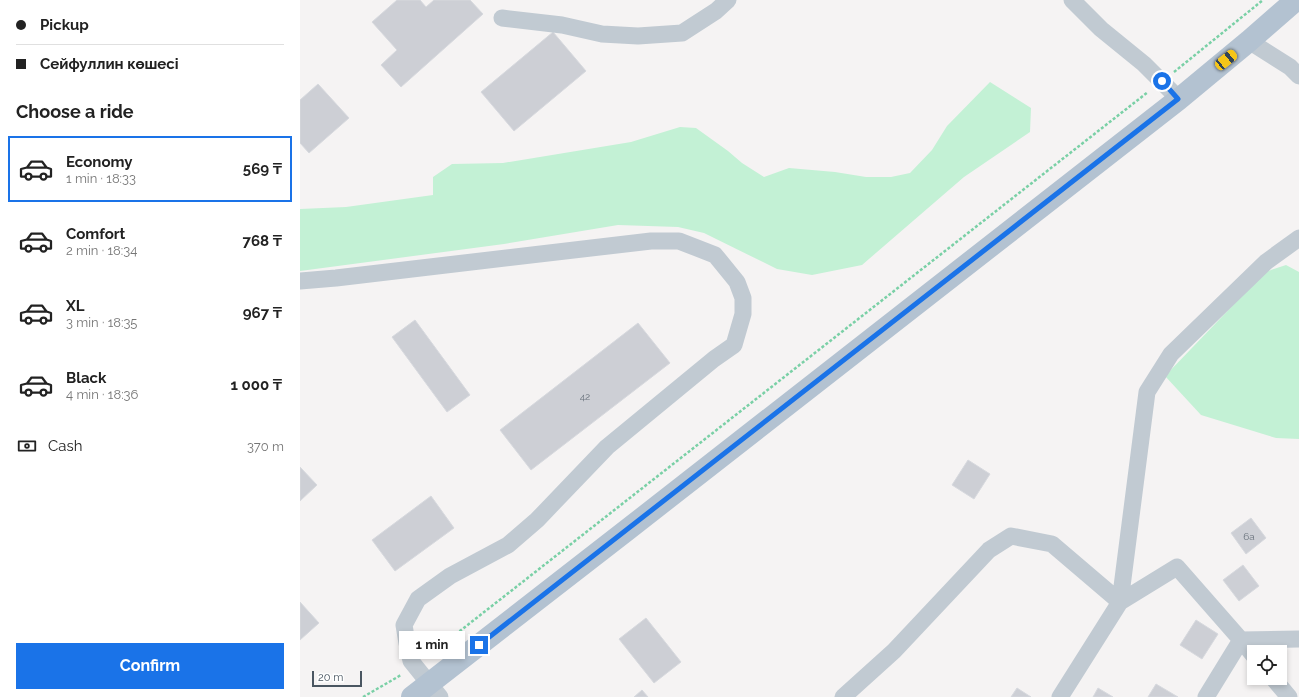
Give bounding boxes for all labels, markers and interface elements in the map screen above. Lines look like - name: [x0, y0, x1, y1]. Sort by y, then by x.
- text: Pickup: [40, 16, 89, 34]
- car: [1213, 48, 1239, 72]
- text: Сейфуллин көшесі: [40, 55, 179, 73]
- route start: [1153, 72, 1171, 90]
- text: Choose a ride: [16, 101, 134, 122]
- icon: car: [18, 151, 54, 187]
- text: Economy: [66, 153, 133, 171]
- text: 569 ₸: [243, 160, 282, 178]
- text: 1 min · 18:33: [66, 171, 136, 186]
- icon: car: [18, 223, 54, 259]
- text: Comfort: [66, 225, 125, 243]
- text: 768 ₸: [243, 232, 282, 250]
- text: 2 min · 18:34: [66, 243, 137, 258]
- icon: car: [18, 295, 54, 331]
- text: XL: [66, 297, 84, 315]
- text: 967 ₸: [243, 304, 282, 322]
- text: 3 min · 18:35: [66, 315, 137, 330]
- icon: car: [18, 367, 54, 403]
- text: Black: [66, 369, 106, 387]
- text: 1 000 ₸: [230, 376, 282, 394]
- text: 4 min · 18:36: [66, 387, 138, 402]
- house number: 42: [580, 391, 590, 402]
- icon: cash: [16, 435, 38, 457]
- text: Cash: [48, 437, 82, 455]
- text: 370 m: [247, 439, 284, 454]
- house number: 6а: [1243, 531, 1255, 542]
- callout: 1 min: [399, 631, 465, 659]
- route end: [470, 636, 488, 654]
- text: 1 min: [416, 637, 448, 652]
- button: Confirm: [16, 643, 284, 689]
- map controls: [1247, 645, 1287, 685]
- button: locate: [1247, 645, 1287, 685]
- scale bar: [312, 669, 362, 688]
- text: 20 m: [318, 671, 343, 684]

